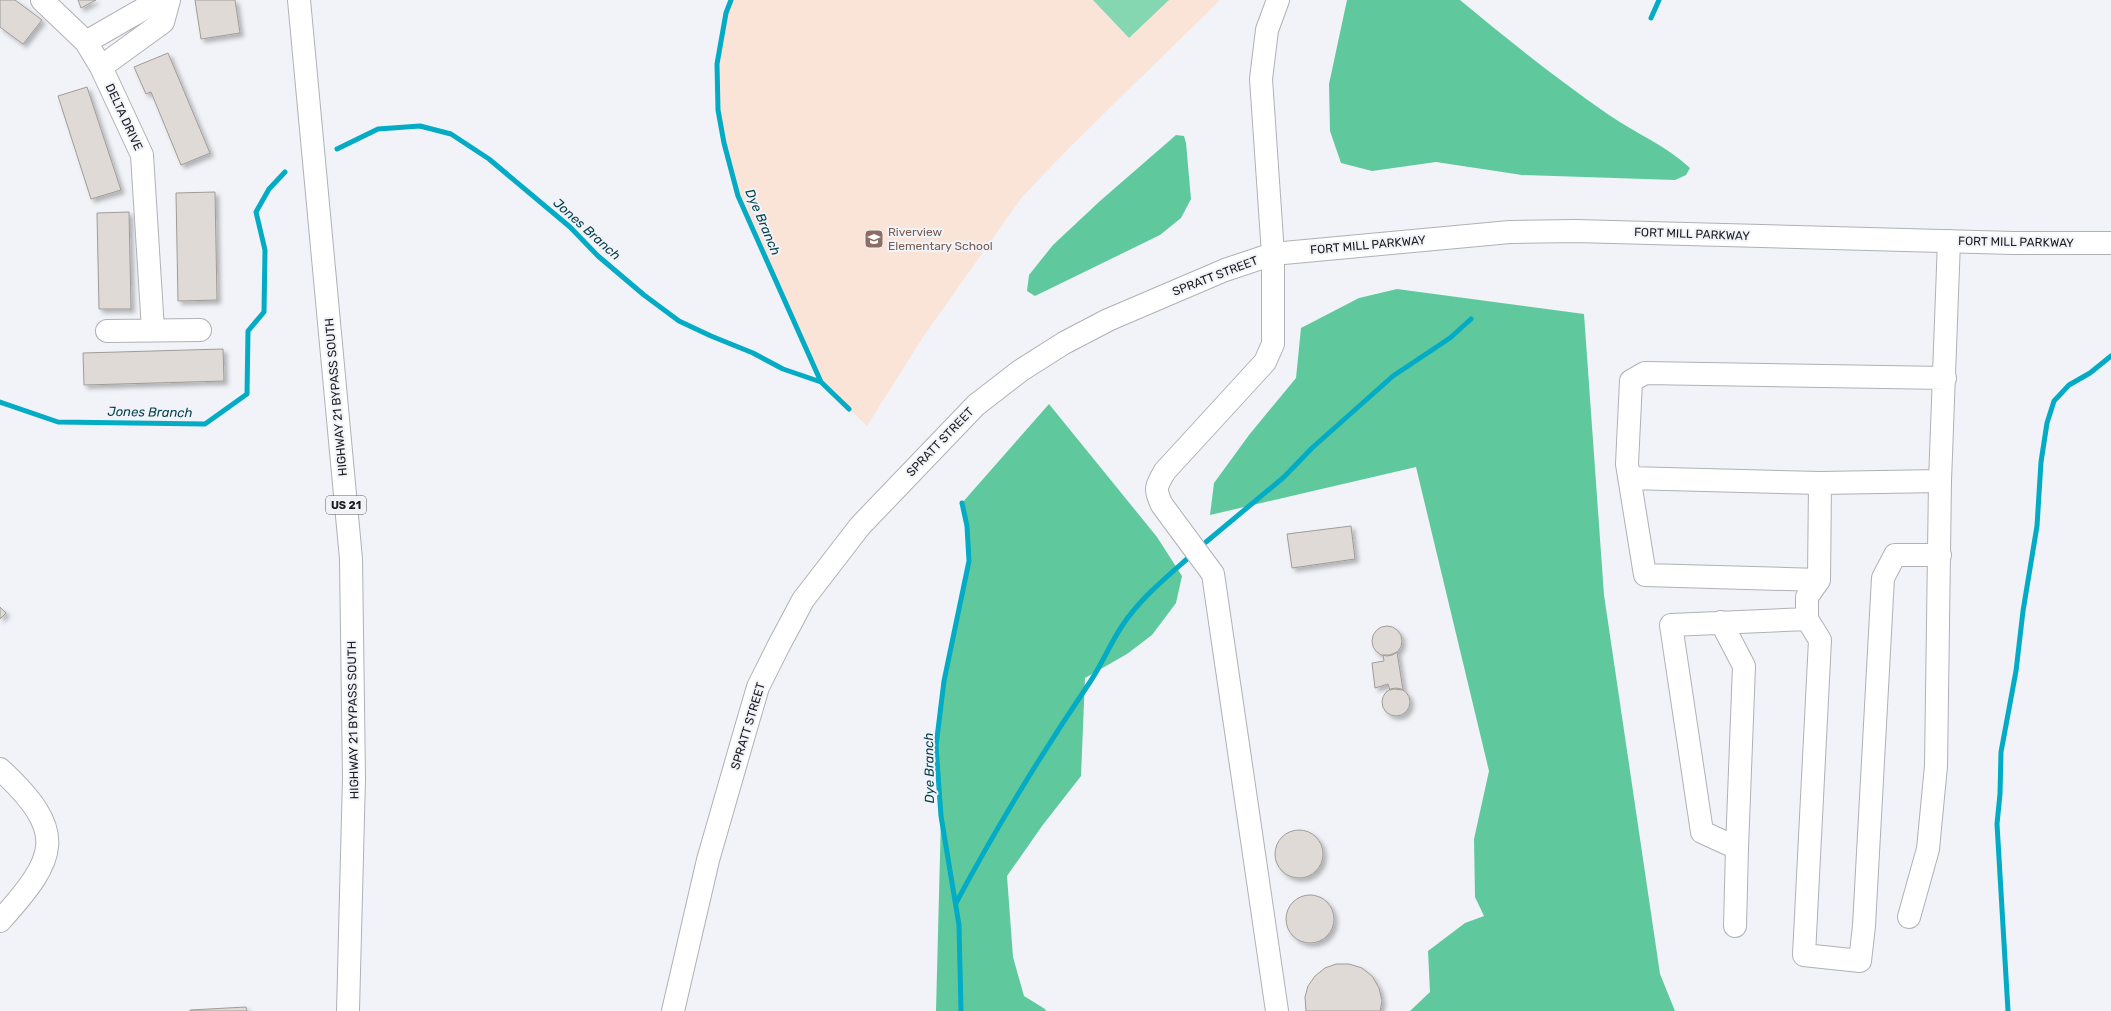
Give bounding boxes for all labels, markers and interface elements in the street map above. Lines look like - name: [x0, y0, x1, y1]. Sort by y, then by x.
- street label: DELTA DRIVE: [102, 81, 146, 153]
- water label: Dye Branch: [742, 187, 784, 258]
- water label: Jones Branch: [550, 195, 624, 263]
- place label: Riverview Elementary School: [888, 225, 993, 253]
- street label: FORT MILL PARKWAY: [1634, 225, 1750, 243]
- school or university icon: Riverview Elementary School: [863, 228, 885, 250]
- street label: FORT MILL PARKWAY: [1310, 233, 1427, 257]
- street label: FORT MILL PARKWAY: [1958, 234, 2074, 250]
- street label: SPRATT STREET: [1170, 253, 1260, 299]
- street label: HIGHWAY 21 BYPASS SOUTH: [322, 317, 350, 477]
- water label: Jones Branch: [107, 404, 193, 420]
- street label: SPRATT STREET: [904, 405, 976, 479]
- road number: US 21: [326, 496, 366, 514]
- street label: HIGHWAY 21 BYPASS SOUTH: [345, 641, 361, 799]
- street label: SPRATT STREET: [728, 681, 768, 771]
- water label: Dye Branch: [921, 732, 937, 803]

